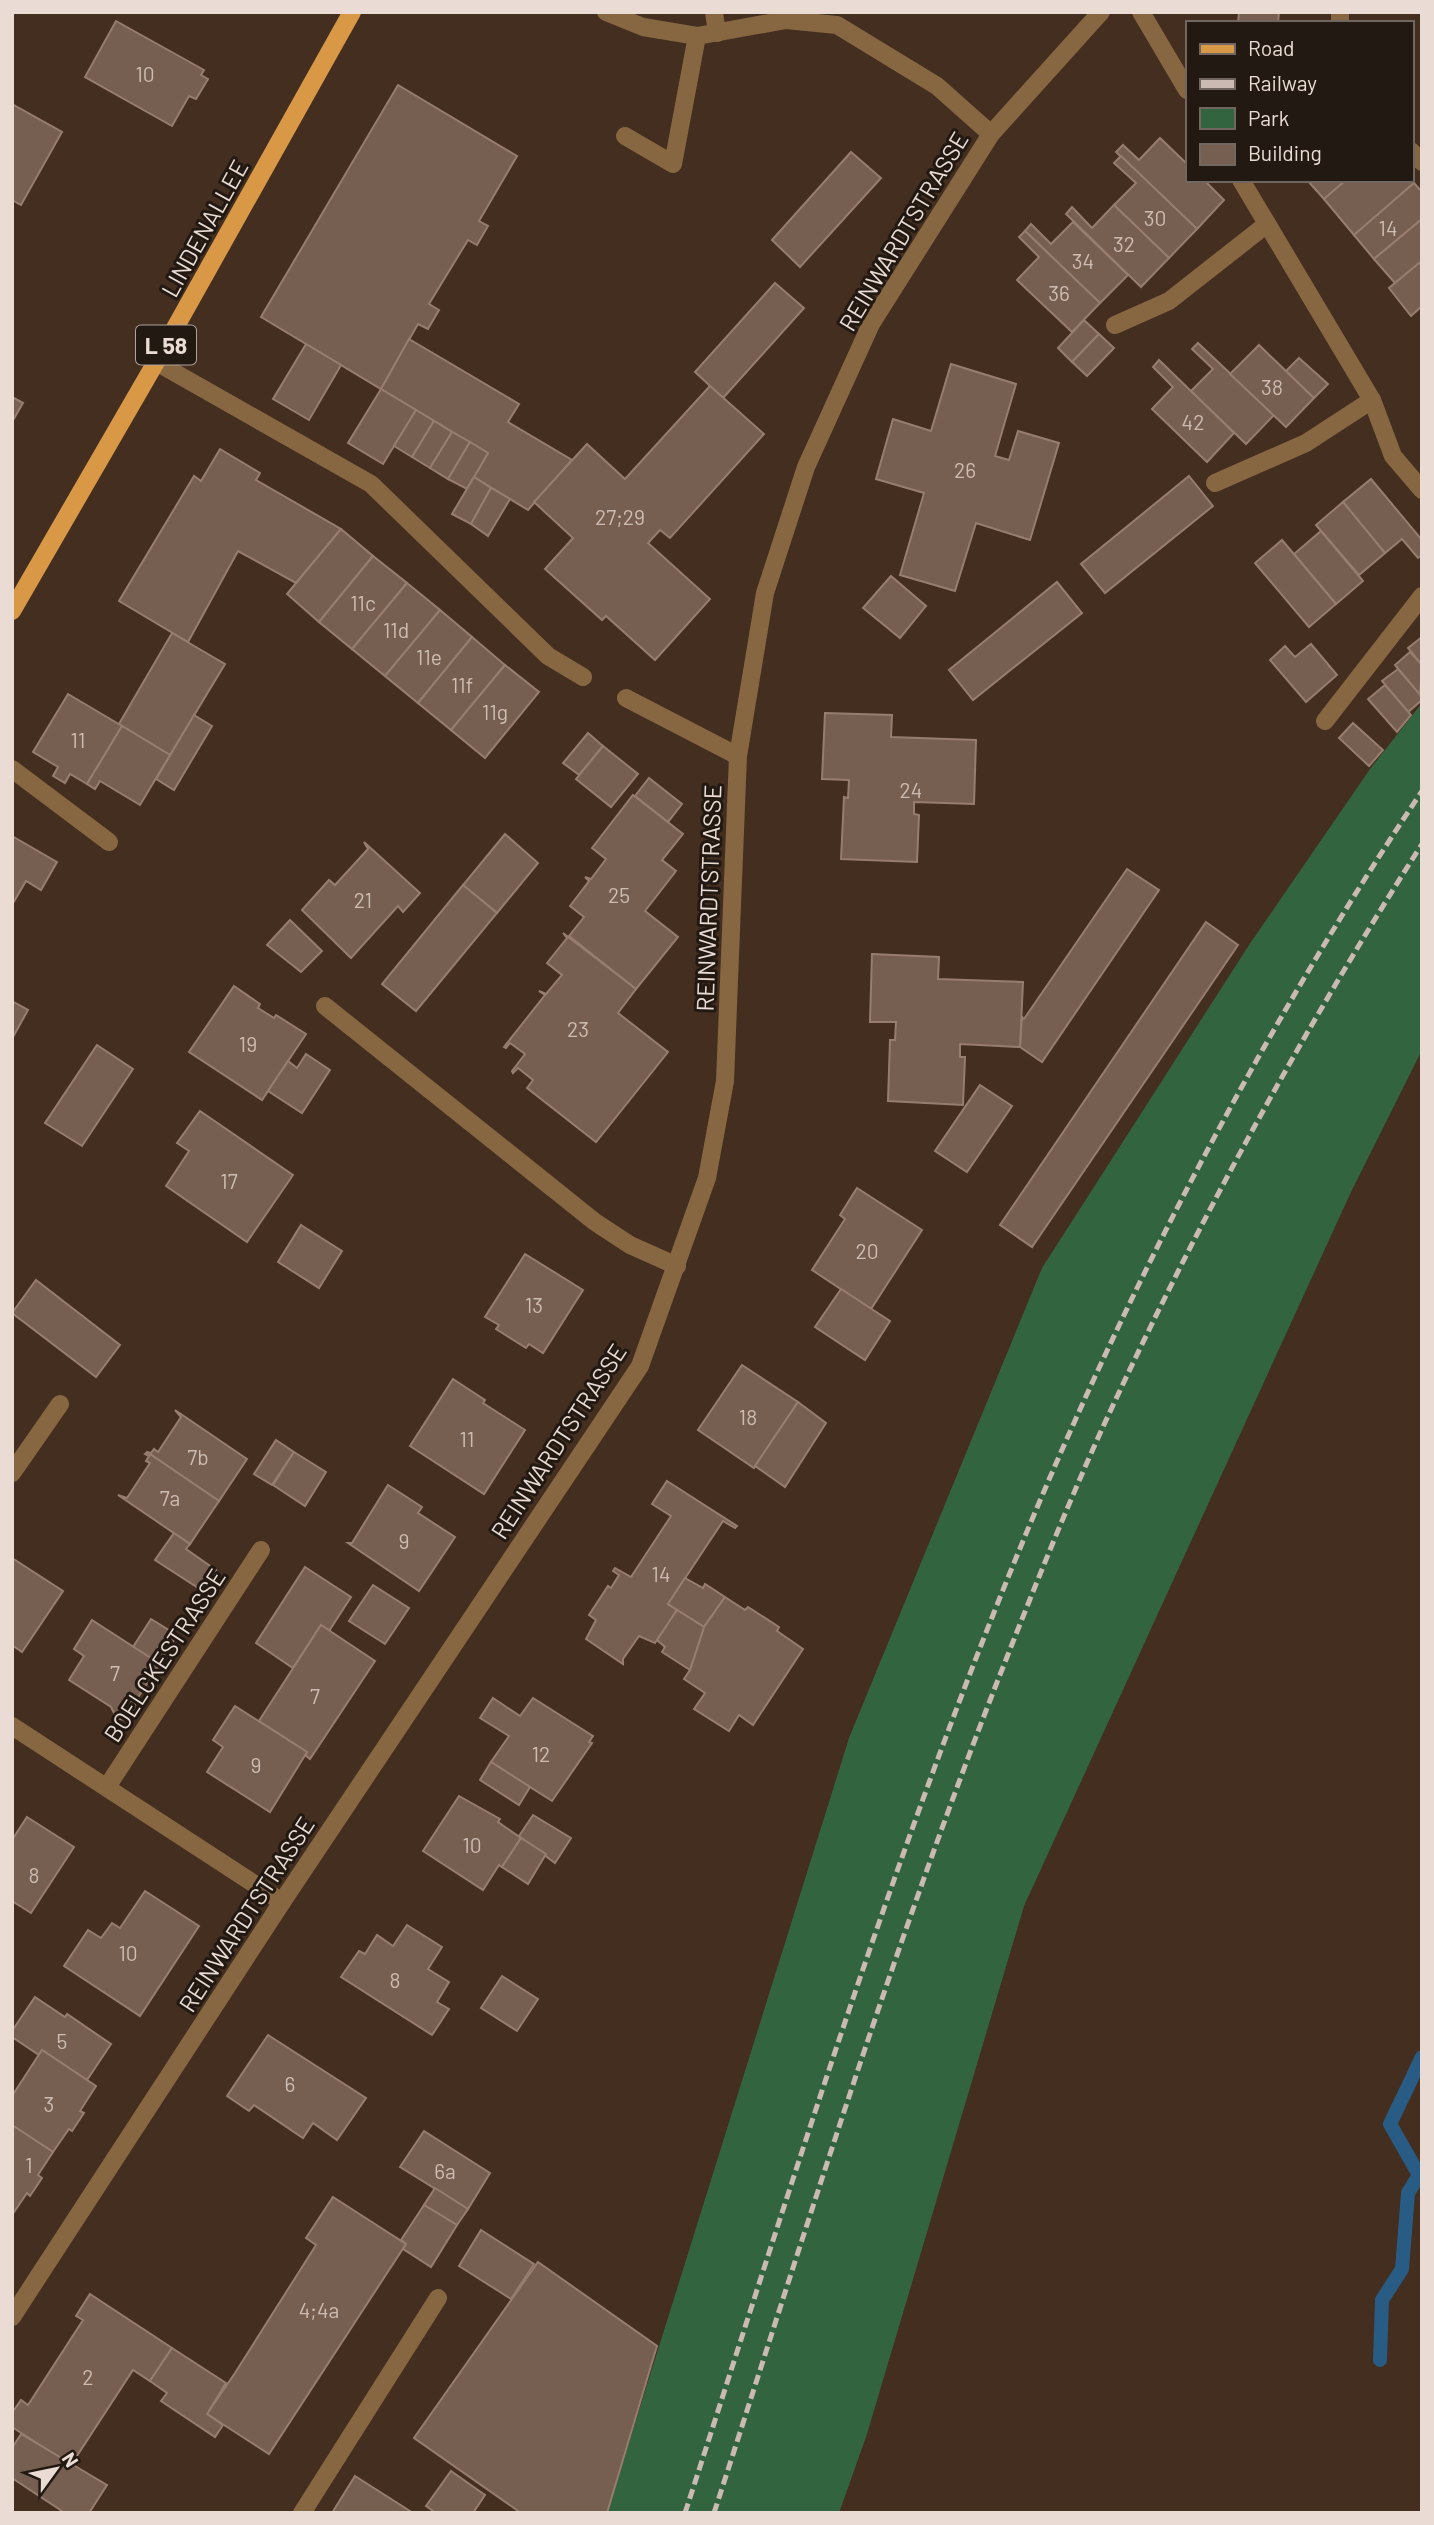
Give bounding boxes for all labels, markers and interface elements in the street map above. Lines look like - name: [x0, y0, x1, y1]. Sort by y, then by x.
- legend: [1186, 21, 1413, 182]
- text: Road: [1248, 35, 1294, 60]
- house number: 10: [135, 61, 155, 86]
- text: Railway: [1248, 70, 1317, 95]
- text: Park: [1248, 105, 1289, 130]
- street label: REINWARDTSTRASSE: [832, 126, 974, 336]
- text: Building: [1248, 140, 1322, 165]
- street label: LINDENALLEE: [154, 154, 254, 302]
- house number: 30: [1144, 205, 1166, 230]
- house number: 14: [1379, 215, 1397, 240]
- house number: 32: [1113, 231, 1135, 256]
- house number: 34: [1072, 248, 1094, 273]
- house number: 36: [1048, 280, 1070, 305]
- road number: L 58: [136, 326, 196, 364]
- house number: 38: [1261, 374, 1283, 399]
- house number: 42: [1182, 409, 1204, 434]
- house number: 26: [954, 457, 976, 482]
- house number: 27;29: [595, 504, 645, 529]
- house number: 11c: [350, 590, 376, 615]
- house number: 11d: [383, 617, 409, 642]
- house number: 11e: [416, 644, 442, 669]
- house number: 11f: [451, 672, 473, 697]
- house number: 11g: [482, 699, 508, 724]
- house number: 11: [71, 727, 85, 752]
- house number: 24: [900, 777, 922, 802]
- street label: REINWARDTSTRASSE: [690, 784, 726, 1012]
- house number: 25: [608, 882, 630, 907]
- house number: 21: [354, 887, 372, 912]
- house number: 23: [567, 1016, 589, 1041]
- house number: 19: [239, 1031, 257, 1056]
- house number: 17: [220, 1168, 238, 1193]
- house number: 20: [855, 1238, 879, 1263]
- house number: 13: [525, 1292, 543, 1317]
- street label: REINWARDTSTRASSE: [484, 1338, 632, 1544]
- house number: 18: [739, 1404, 757, 1429]
- house number: 11: [460, 1426, 474, 1451]
- house number: 7b: [187, 1444, 209, 1469]
- house number: 7a: [160, 1485, 180, 1510]
- house number: 9: [399, 1528, 409, 1553]
- house number: 14: [652, 1561, 670, 1586]
- street label: BOELCKESTRASSE: [97, 1563, 231, 1747]
- house number: 7: [110, 1660, 120, 1685]
- house number: 7: [310, 1683, 320, 1708]
- house number: 12: [532, 1741, 550, 1766]
- house number: 9: [251, 1752, 261, 1777]
- street label: REINWARDTSTRASSE: [172, 1811, 320, 2017]
- house number: 10: [462, 1832, 482, 1857]
- house number: 8: [29, 1862, 39, 1887]
- house number: 10: [118, 1940, 138, 1965]
- house number: 8: [390, 1967, 400, 1992]
- house number: 5: [57, 2028, 67, 2053]
- house number: 6: [285, 2071, 295, 2096]
- house number: 3: [44, 2091, 54, 2116]
- house number: 1: [25, 2152, 33, 2177]
- house number: 6a: [434, 2158, 456, 2183]
- house number: 4;4a: [299, 2297, 339, 2322]
- house number: 2: [82, 2364, 94, 2389]
- north arrow: [21, 2434, 91, 2504]
- text: N: [58, 2448, 84, 2471]

